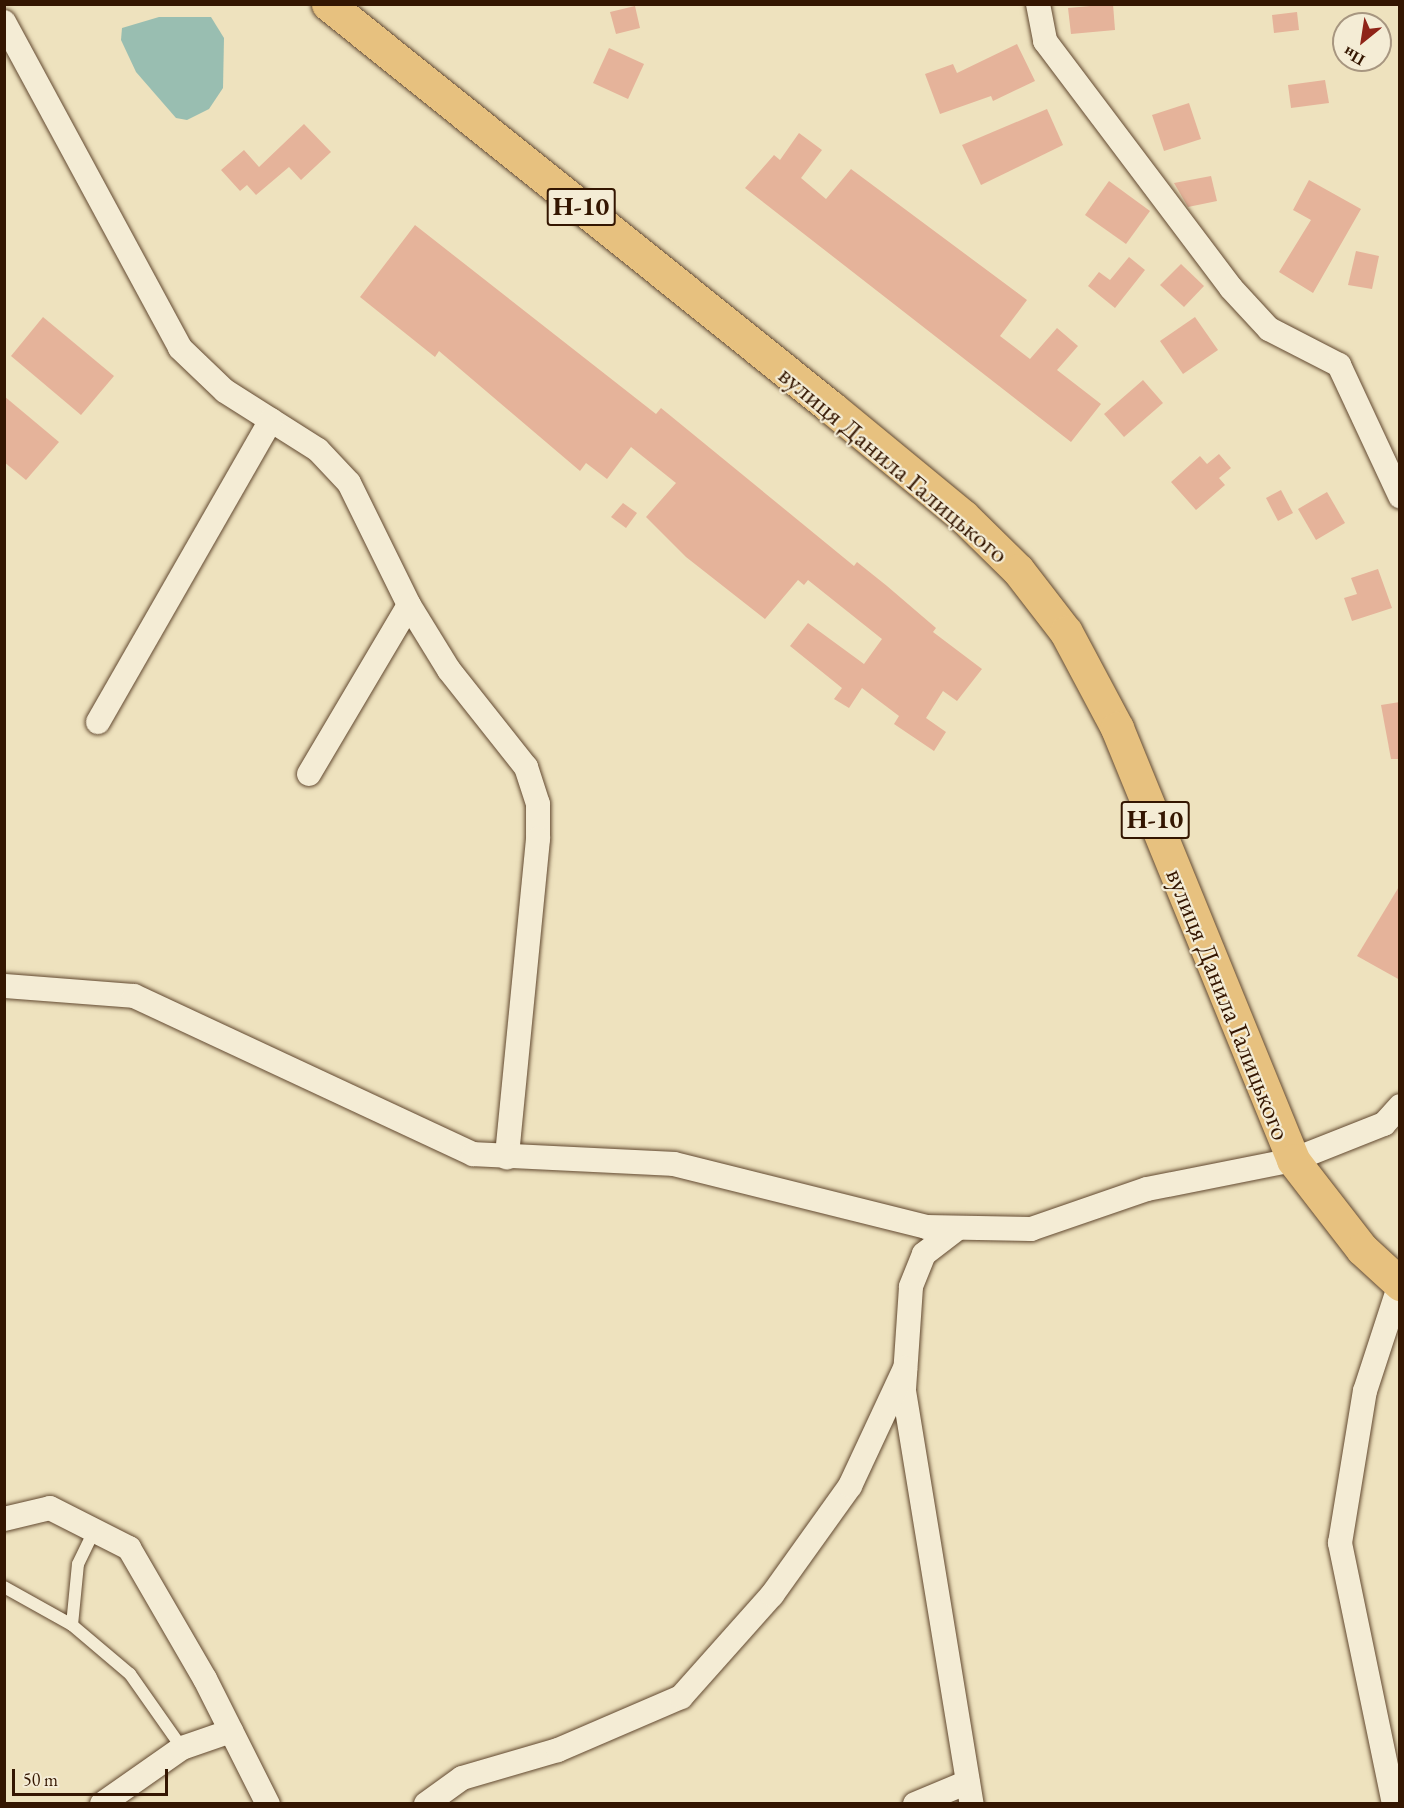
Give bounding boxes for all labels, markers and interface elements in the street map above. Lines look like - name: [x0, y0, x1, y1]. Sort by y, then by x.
- north arrow: [1332, 12, 1392, 72]
- text: Пн: [1339, 42, 1368, 71]
- road number: Н-10: [546, 184, 616, 230]
- street label: вулиця Данила Галицького: [772, 358, 1016, 570]
- road number: Н-10: [1120, 797, 1190, 843]
- street label: вулиця Данила Галицького: [1160, 863, 1298, 1145]
- scale bar: [15, 1757, 171, 1795]
- text: 50 m: [23, 1768, 58, 1791]

